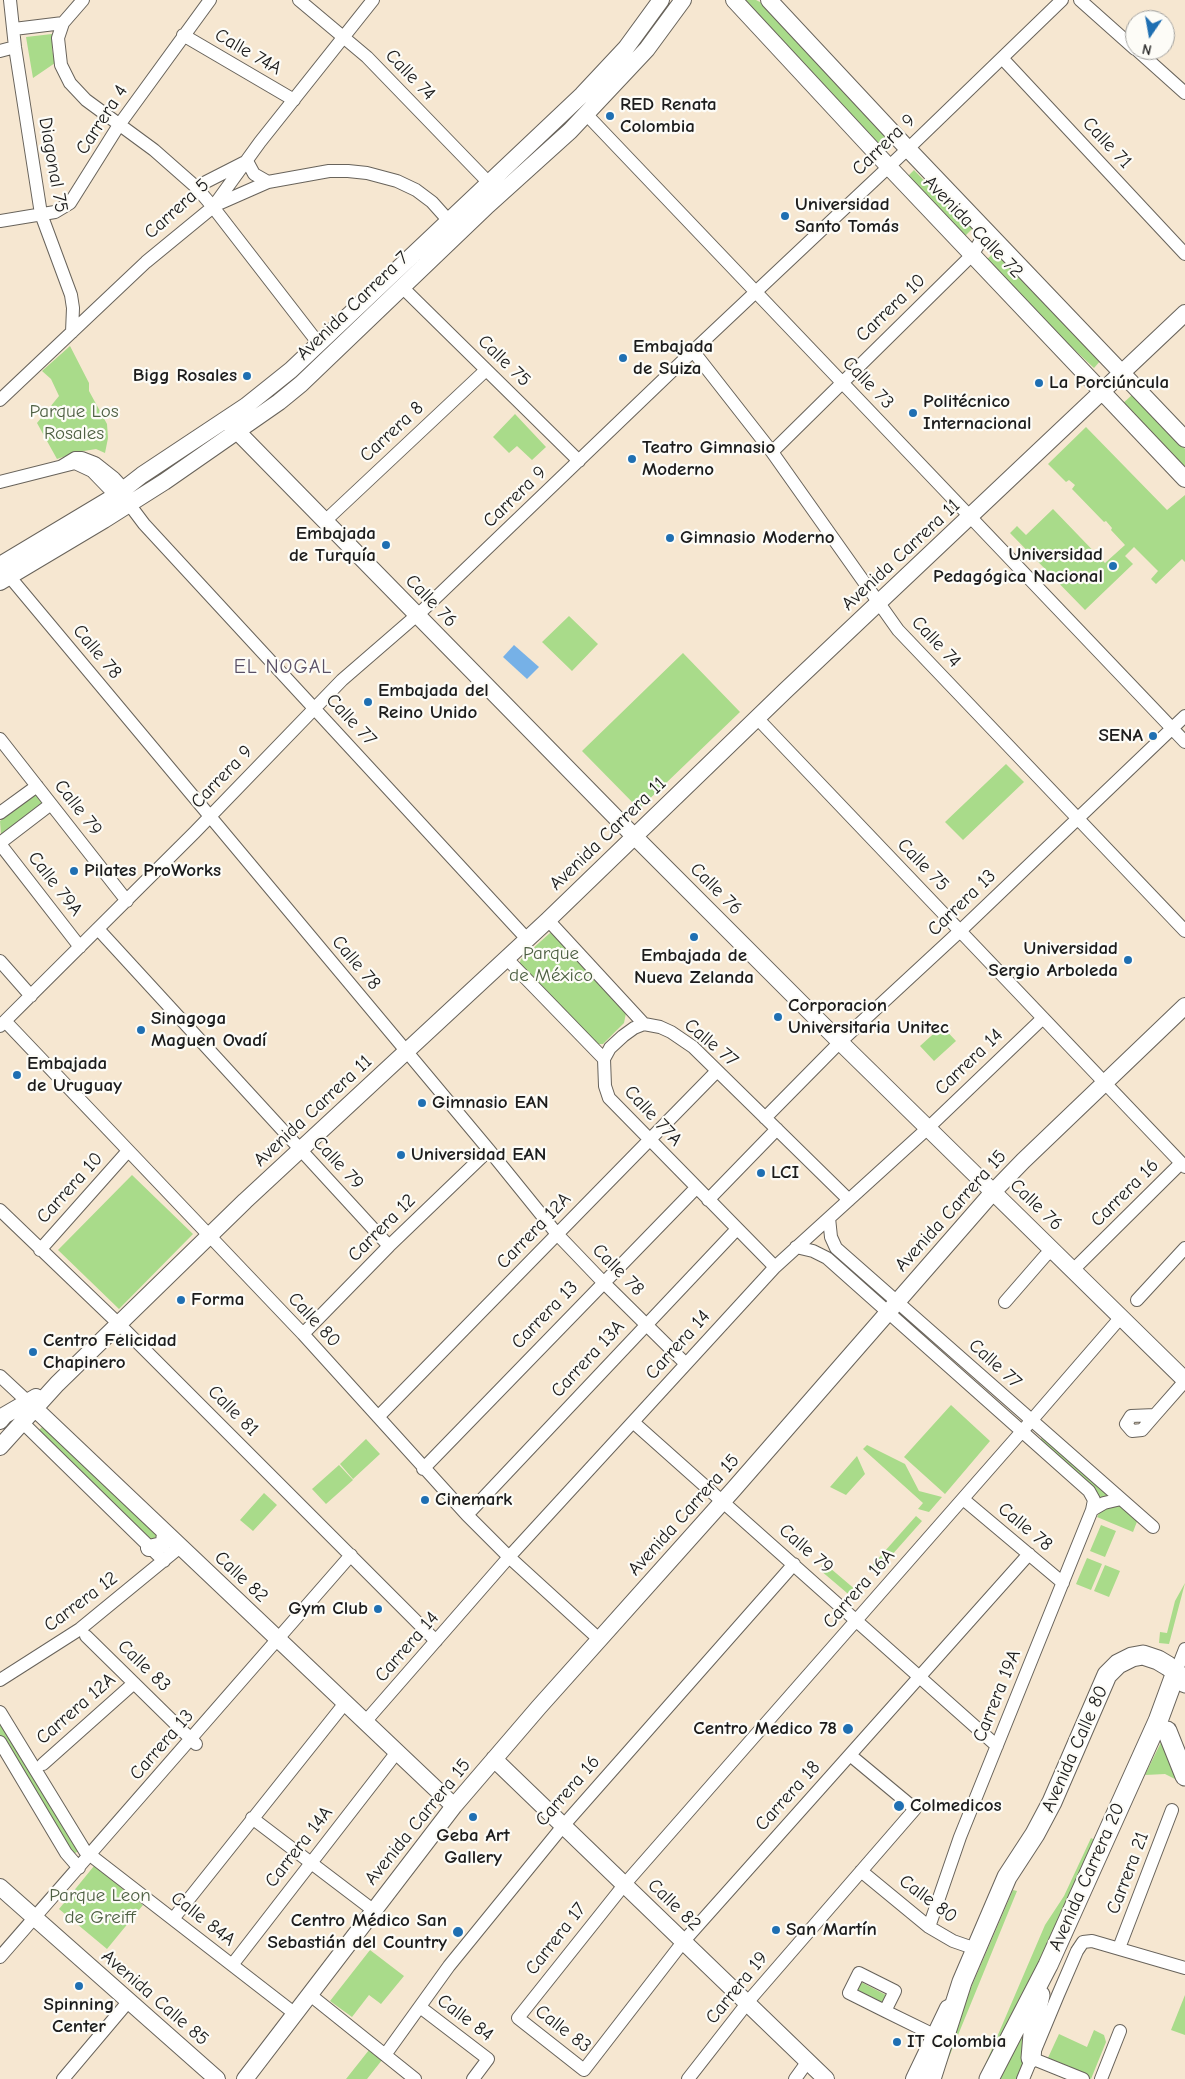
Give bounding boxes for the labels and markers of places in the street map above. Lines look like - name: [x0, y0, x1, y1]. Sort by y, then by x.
- place label: RED Renata Colombia: [620, 94, 717, 138]
- marker: RED Renata Colombia: [604, 110, 616, 122]
- place label: Universidad Santo Tomás: [795, 194, 899, 238]
- marker: Universidad Santo Tomás: [779, 210, 791, 222]
- place label: Embajada de Suiza: [633, 336, 713, 380]
- marker: Embajada de Suiza: [617, 352, 629, 364]
- place label: Bigg Rosales: [133, 365, 237, 387]
- marker: Bigg Rosales: [241, 370, 253, 382]
- place label: La Porciúncula: [1049, 372, 1169, 394]
- marker: La Porciúncula: [1033, 377, 1045, 389]
- place label: Politécnico Internacional: [923, 391, 1032, 435]
- marker: Politécnico Internacional: [907, 407, 919, 419]
- place label: Teatro Gimnasio Moderno: [642, 437, 775, 481]
- marker: Teatro Gimnasio Moderno: [626, 453, 638, 465]
- place label: Embajada de Turquía: [289, 523, 376, 567]
- place label: Gimnasio Moderno: [680, 527, 835, 549]
- marker: Gimnasio Moderno: [664, 532, 676, 544]
- marker: Embajada de Turquía: [380, 539, 392, 551]
- place label: Universidad Pedagógica Nacional: [933, 544, 1103, 588]
- marker: Universidad Pedagógica Nacional: [1107, 560, 1119, 572]
- place label: Embajada del Reino Unido: [378, 680, 489, 724]
- marker: Embajada del Reino Unido: [362, 696, 374, 708]
- place label: SENA: [1098, 725, 1143, 747]
- marker: SENA: [1147, 730, 1159, 742]
- place label: Pilates ProWorks: [84, 860, 221, 882]
- marker: Pilates ProWorks: [68, 865, 80, 877]
- marker: Embajada de Nueva Zelanda: [688, 931, 700, 943]
- place label: Universidad Sergio Arboleda: [988, 938, 1118, 982]
- place label: Embajada de Nueva Zelanda: [634, 945, 754, 989]
- marker: Universidad Sergio Arboleda: [1122, 954, 1134, 966]
- place label: Corporacion Universitaria Unitec: [788, 995, 949, 1039]
- place label: Sinagoga Maguen Ovadí: [151, 1008, 267, 1052]
- marker: Corporacion Universitaria Unitec: [772, 1011, 784, 1023]
- marker: Sinagoga Maguen Ovadí: [135, 1024, 147, 1036]
- place label: Embajada de Uruguay: [27, 1053, 122, 1097]
- marker: Embajada de Uruguay: [11, 1069, 23, 1081]
- place label: Gimnasio EAN: [432, 1092, 549, 1114]
- marker: Gimnasio EAN: [416, 1097, 428, 1109]
- place label: Universidad EAN: [411, 1144, 546, 1166]
- marker: Universidad EAN: [395, 1149, 407, 1161]
- place label: LCI: [771, 1162, 799, 1184]
- marker: LCI: [755, 1167, 767, 1179]
- place label: Forma: [191, 1289, 244, 1311]
- marker: Forma: [175, 1294, 187, 1306]
- place label: Centro Felicidad Chapinero: [43, 1330, 177, 1374]
- marker: Centro Felicidad Chapinero: [27, 1346, 39, 1358]
- place label: Cinemark: [435, 1489, 512, 1511]
- marker: Cinemark: [419, 1494, 431, 1506]
- place label: Gym Club: [288, 1598, 368, 1620]
- marker: Gym Club: [372, 1603, 384, 1615]
- place label: Centro Medico 78: [693, 1718, 837, 1740]
- marker: Centro Medico 78: [841, 1722, 855, 1736]
- place label: Colmedicos: [910, 1795, 1002, 1817]
- marker: Colmedicos: [892, 1799, 906, 1813]
- marker: Geba Art Gallery: [467, 1811, 479, 1823]
- place label: Geba Art Gallery: [436, 1825, 510, 1869]
- place label: Centro Médico San Sebastián del Country: [268, 1910, 447, 1954]
- place label: San Martín: [786, 1919, 877, 1941]
- marker: San Martín: [770, 1924, 782, 1936]
- marker: Centro Médico San Sebastián del Country: [451, 1925, 465, 1939]
- marker: Spinning Center: [73, 1980, 85, 1992]
- place label: Spinning Center: [44, 1994, 114, 2038]
- place label: IT Colombia: [907, 2031, 1006, 2053]
- marker: IT Colombia: [891, 2036, 903, 2048]

